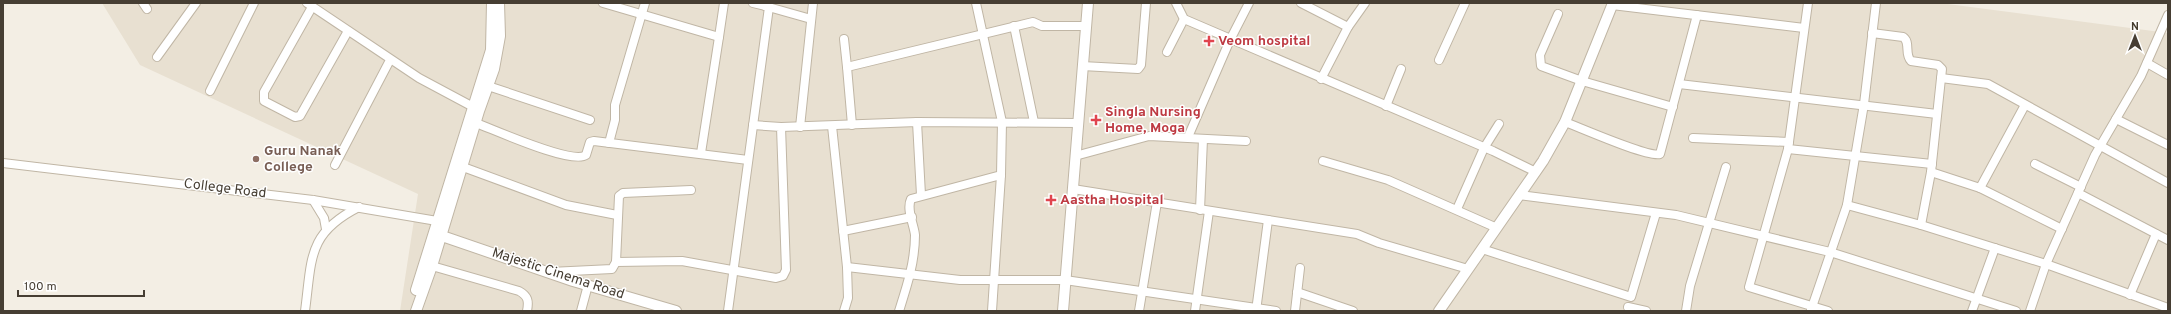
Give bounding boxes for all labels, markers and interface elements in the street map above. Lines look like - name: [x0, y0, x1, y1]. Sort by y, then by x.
- north arrow: [2115, 16, 2155, 56]
- text: N: [2131, 20, 2139, 34]
- place label: Veom hospital: [1218, 33, 1310, 50]
- marker: Veom hospital: [1203, 35, 1215, 47]
- place label: Singla Nursing Home, Moga: [1105, 104, 1201, 137]
- marker: Singla Nursing Home, Moga: [1090, 114, 1102, 126]
- place label: Guru Nanak College: [264, 143, 342, 176]
- marker: Guru Nanak College: [251, 154, 261, 164]
- street label: College Road: [183, 175, 267, 203]
- place label: Aastha Hospital: [1060, 192, 1164, 209]
- marker: Aastha Hospital: [1045, 194, 1057, 206]
- street label: Majestic Cinema Road: [490, 245, 626, 303]
- scale bar: [18, 272, 144, 298]
- text: 100 m: [24, 279, 57, 295]

